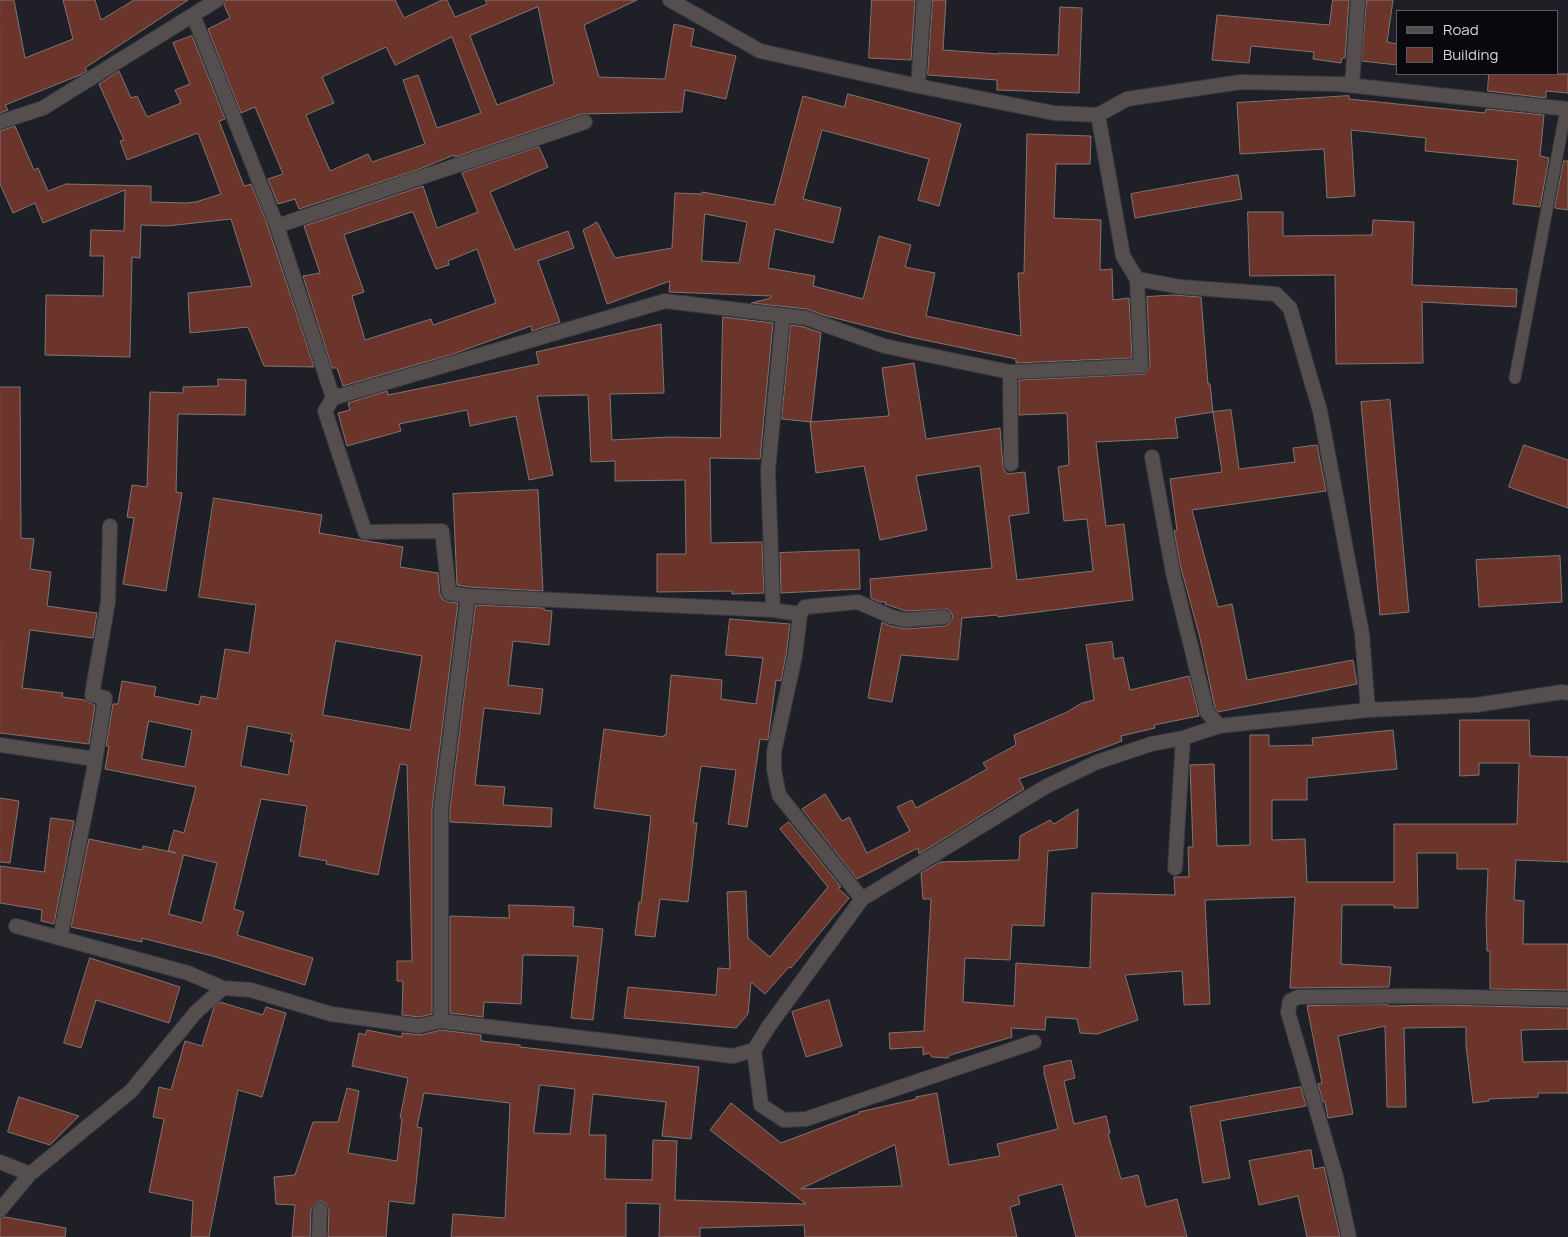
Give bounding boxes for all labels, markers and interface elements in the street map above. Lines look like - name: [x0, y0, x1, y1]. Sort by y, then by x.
- legend: [1396, 10, 1558, 75]
- text: Road: [1443, 19, 1479, 40]
- text: Building: [1443, 44, 1498, 65]

